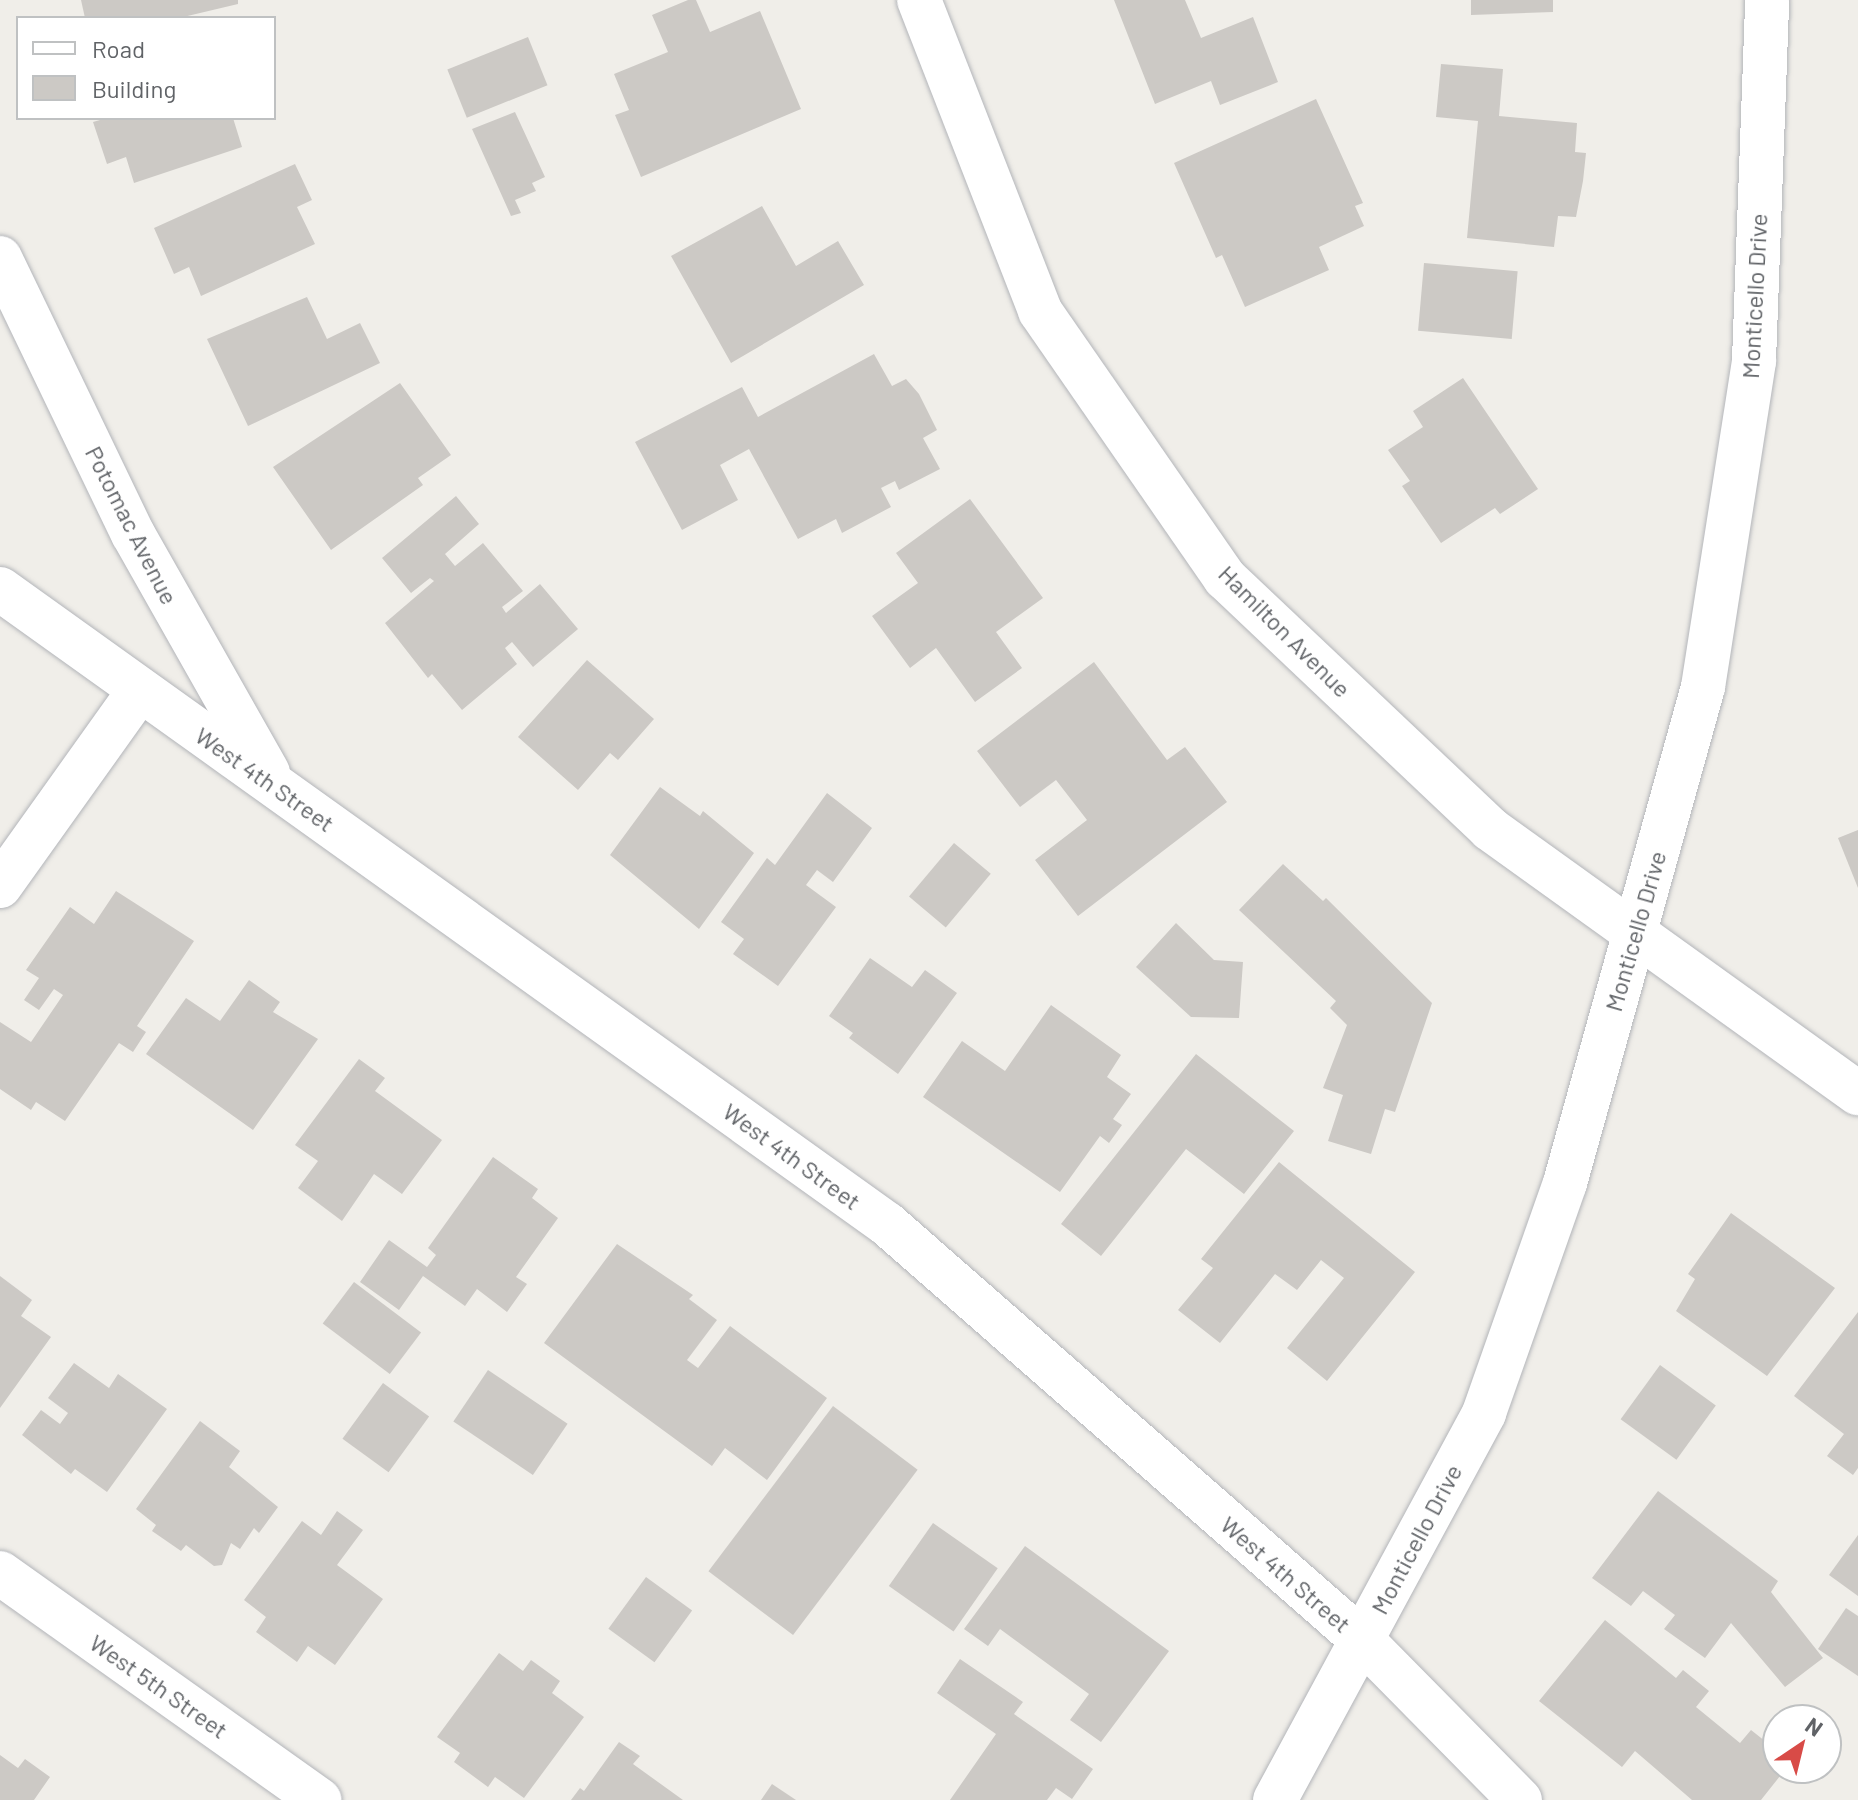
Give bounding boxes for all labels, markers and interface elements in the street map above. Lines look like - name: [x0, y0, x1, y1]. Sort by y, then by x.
- legend: [16, 16, 276, 120]
- text: Road: [92, 34, 145, 63]
- text: Building: [92, 74, 176, 103]
- street label: Monticello Drive: [1735, 213, 1773, 379]
- street label: Potomac Avenue: [80, 441, 184, 609]
- street label: Hamilton Avenue: [1213, 559, 1357, 703]
- street label: West 4th Street: [190, 721, 340, 837]
- street label: Monticello Drive: [1598, 847, 1672, 1015]
- street label: West 4th Street: [718, 1097, 866, 1215]
- street label: Monticello Drive: [1364, 1459, 1468, 1619]
- street label: West 4th Street: [1215, 1510, 1357, 1638]
- street label: West 5th Street: [84, 1628, 234, 1744]
- north arrow: [1762, 1704, 1842, 1784]
- text: N: [1801, 1711, 1828, 1741]

